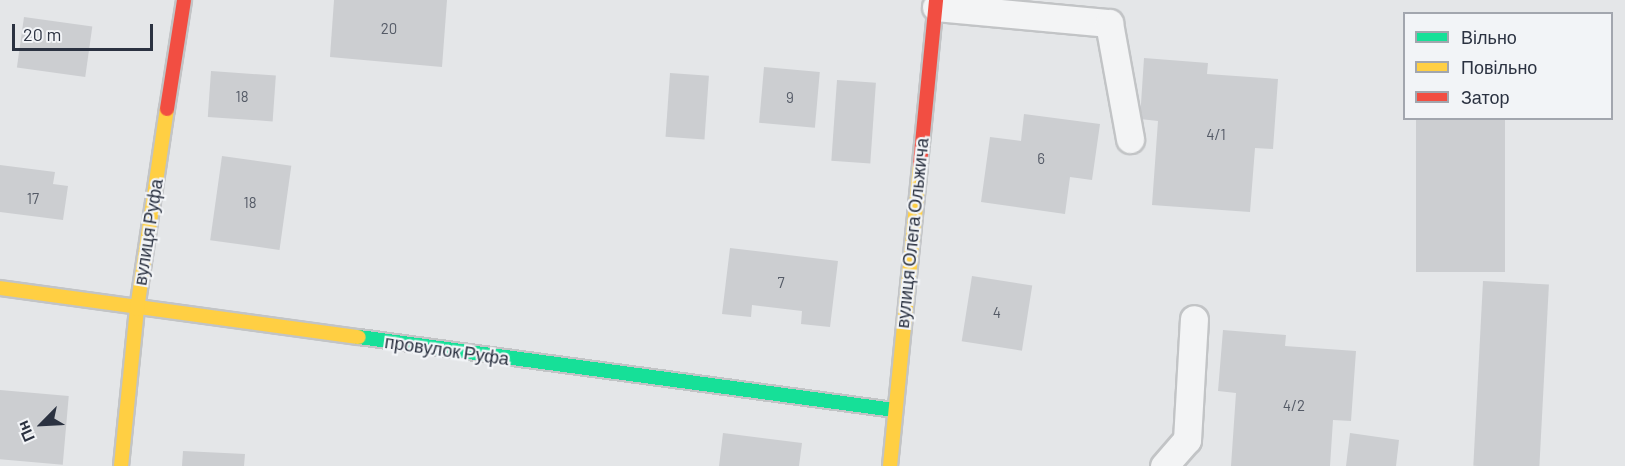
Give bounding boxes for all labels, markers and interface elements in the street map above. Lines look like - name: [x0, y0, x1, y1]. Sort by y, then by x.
- scale bar: [15, 12, 156, 50]
- legend: [1403, 12, 1613, 120]
- house number: 20: [381, 20, 397, 38]
- text: 20 m: [23, 23, 61, 45]
- text: Вільно: [1461, 26, 1517, 48]
- text: Повільно: [1461, 56, 1537, 78]
- text: Затор: [1461, 86, 1510, 108]
- house number: 18: [235, 88, 249, 106]
- house number: 9: [786, 89, 794, 107]
- house number: 4/1: [1206, 126, 1226, 144]
- street label: вулиця Олега Ольжича: [891, 137, 933, 329]
- house number: 6: [1037, 150, 1045, 168]
- street label: вулиця Руфа: [129, 177, 167, 287]
- house number: 17: [27, 190, 39, 208]
- house number: 18: [243, 194, 257, 212]
- house number: 7: [777, 274, 785, 292]
- house number: 4: [993, 304, 1001, 322]
- street label: провулок Руфа: [383, 331, 511, 369]
- north arrow: [12, 394, 72, 454]
- house number: 4/2: [1283, 397, 1305, 415]
- text: Пн: [12, 418, 38, 445]

